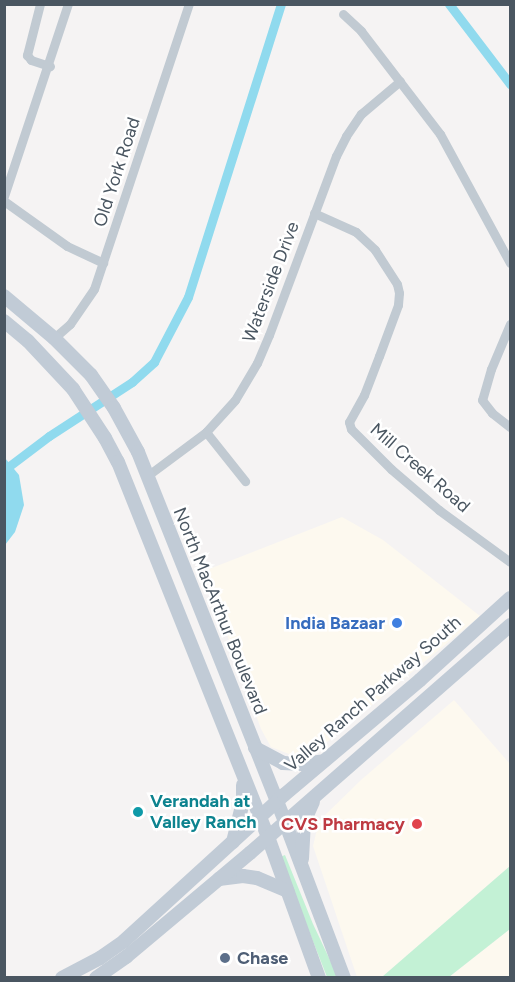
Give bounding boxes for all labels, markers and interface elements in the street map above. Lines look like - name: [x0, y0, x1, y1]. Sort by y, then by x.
- street label: Old York Road: [89, 115, 145, 229]
- street label: Waterside Drive: [238, 219, 304, 345]
- street label: Mill Creek Road: [366, 419, 474, 517]
- street label: North MacArthur Boulevard: [168, 504, 272, 718]
- street label: Valley Ranch Parkway South: [280, 612, 466, 776]
- place label: India Bazaar: [285, 612, 385, 634]
- marker: India Bazaar: [390, 616, 404, 630]
- place label: Verandah at Valley Ranch: [150, 791, 256, 834]
- marker: Verandah at Valley Ranch: [131, 805, 145, 819]
- place label: CVS Pharmacy: [281, 813, 405, 835]
- marker: CVS Pharmacy: [410, 817, 424, 831]
- place label: Chase: [237, 947, 288, 969]
- marker: Chase: [218, 951, 232, 965]

